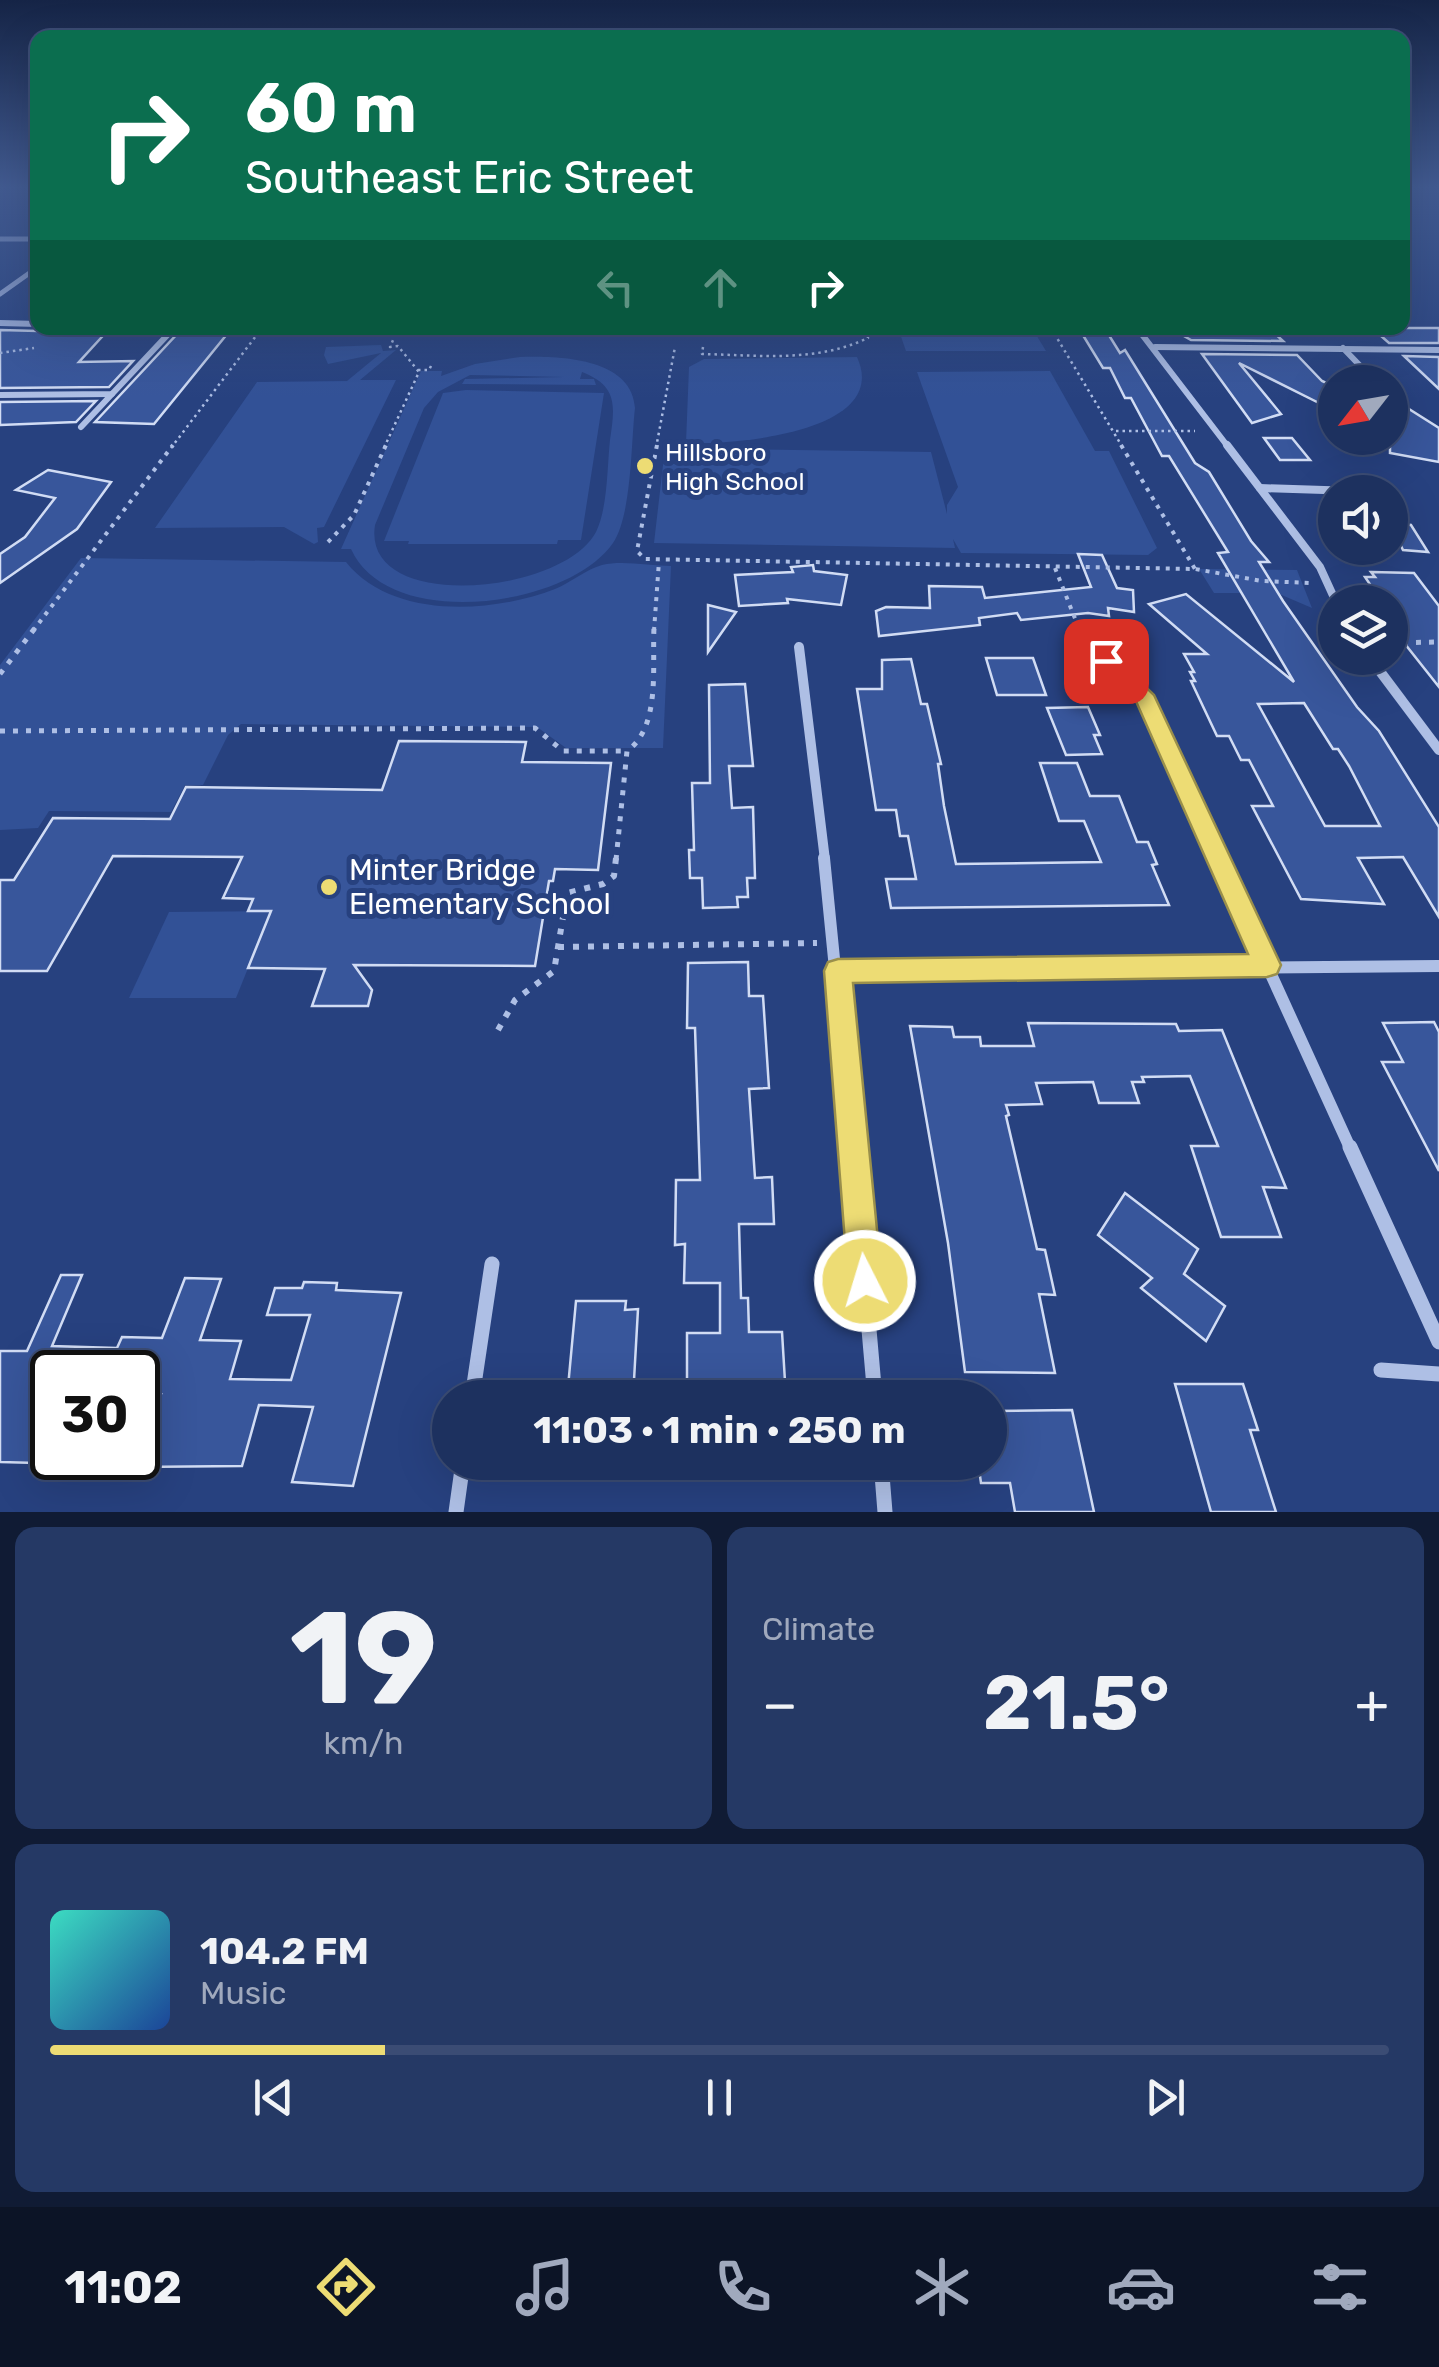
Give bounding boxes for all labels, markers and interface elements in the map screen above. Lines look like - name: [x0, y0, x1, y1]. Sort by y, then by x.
- text: 60 m: [245, 67, 417, 150]
- icon: right: [80, 70, 210, 200]
- text: Southeast Eric Street: [245, 151, 694, 204]
- icon: left: [588, 260, 643, 315]
- icon: ahead: [693, 260, 748, 315]
- icon: right: [798, 260, 853, 315]
- north arrow: [1318, 365, 1408, 455]
- map controls: [1318, 365, 1408, 675]
- place label: Hillsboro High School: [665, 438, 805, 496]
- marker: Hillsboro High School: [634, 455, 656, 477]
- button: sound: [1318, 475, 1408, 565]
- button: layers: [1318, 585, 1408, 675]
- pin: [1064, 619, 1149, 704]
- icon: arrive: [1079, 634, 1134, 689]
- place label: Minter Bridge Elementary School: [349, 852, 611, 922]
- marker: Minter Bridge Elementary School: [318, 876, 340, 898]
- position arrow: [813, 1229, 917, 1333]
- speed limit sign: 30: [30, 1350, 160, 1480]
- text: 11:03 · 1 min · 250 m: [533, 1407, 906, 1453]
- text: 19: [290, 1581, 437, 1736]
- text: Climate: [762, 1610, 875, 1648]
- text: 21.5°: [983, 1659, 1170, 1748]
- text: −: [762, 1672, 798, 1737]
- text: +: [1355, 1672, 1389, 1737]
- text: km/h: [324, 1724, 403, 1762]
- text: 104.2 FM: [200, 1928, 369, 1974]
- text: Music: [200, 1974, 286, 2012]
- icon: previous: [246, 2070, 301, 2125]
- icon: pause: [692, 2070, 747, 2125]
- icon: next: [1138, 2070, 1193, 2125]
- icon: directions: [311, 2252, 381, 2322]
- icon: music: [510, 2252, 580, 2322]
- icon: phone: [708, 2252, 778, 2322]
- icon: climate: [907, 2252, 977, 2322]
- icon: car: [1106, 2252, 1176, 2322]
- icon: filters: [1305, 2252, 1375, 2322]
- text: 11:02: [64, 2261, 182, 2314]

